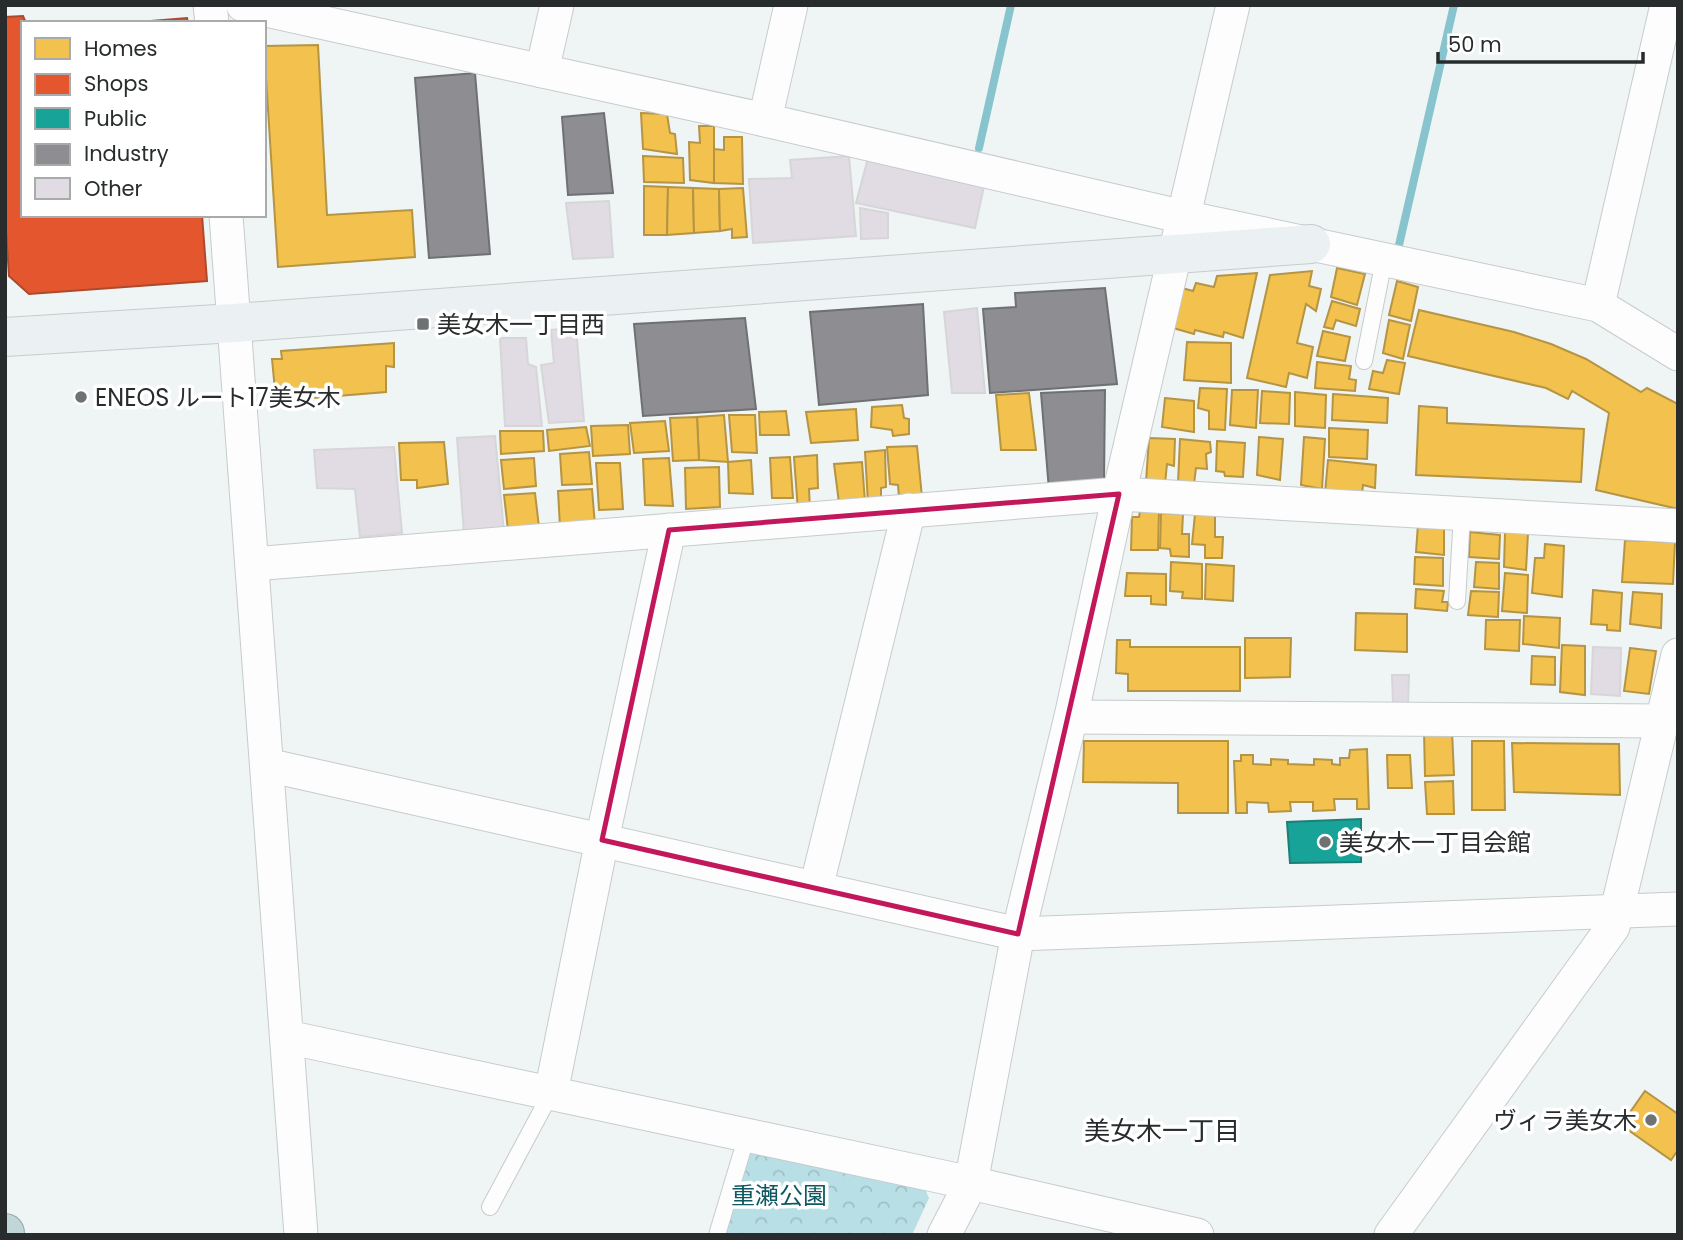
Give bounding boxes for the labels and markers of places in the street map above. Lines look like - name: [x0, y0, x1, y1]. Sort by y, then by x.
- place label: 美女木一丁目西: [437, 308, 605, 341]
- marker: 美女木一丁目西: [415, 316, 431, 332]
- place label: ENEOS ルート17美女木: [95, 381, 341, 414]
- marker: ENEOS ルート17美女木: [73, 389, 89, 405]
- place label: 美女木一丁目会館: [1339, 826, 1531, 859]
- marker: 美女木一丁目会館: [1317, 834, 1333, 850]
- place label: ヴィラ美女木: [1493, 1104, 1637, 1137]
- marker: ヴィラ美女木: [1643, 1112, 1659, 1128]

